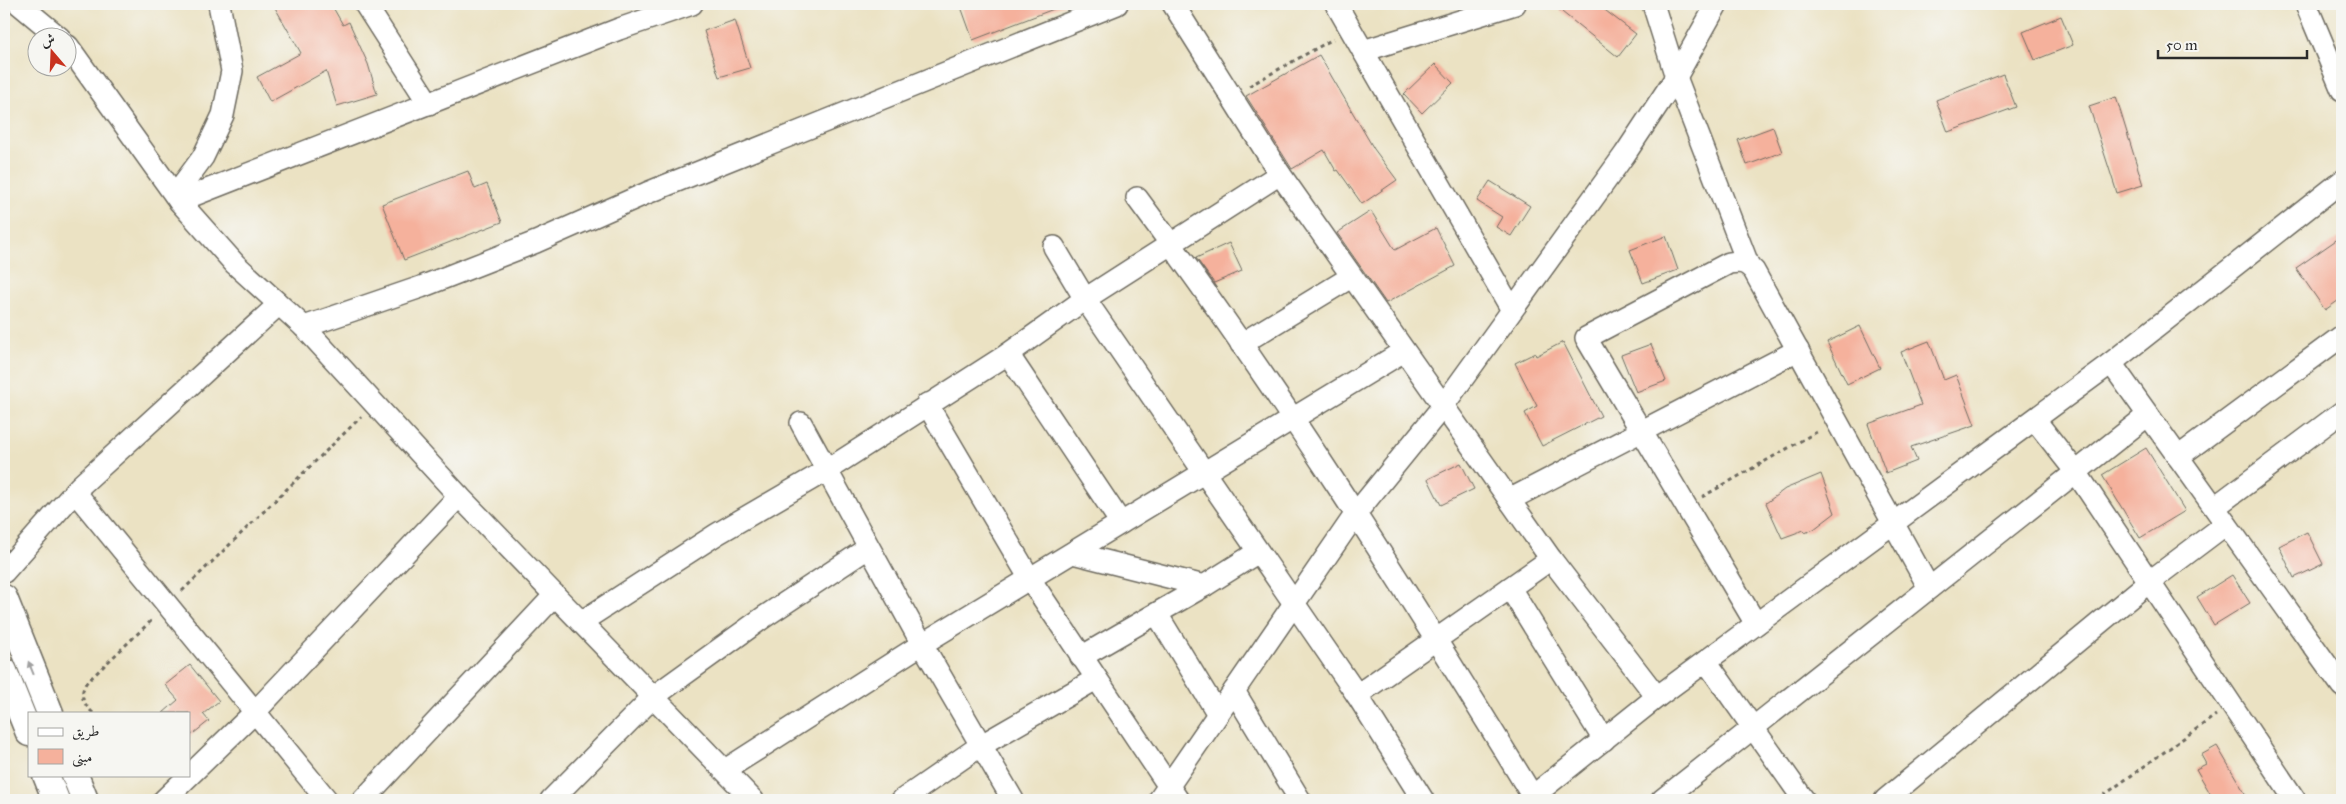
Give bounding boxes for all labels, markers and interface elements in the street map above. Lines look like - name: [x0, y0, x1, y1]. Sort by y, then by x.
- north arrow: [28, 28, 78, 78]
- scale bar: [2158, 28, 2307, 60]
- text: ش: [39, 30, 57, 50]
- text: 50 m: [2166, 36, 2198, 54]
- one-way arrow: [27, 660, 35, 675]
- legend: [28, 712, 190, 776]
- text: طريق: [72, 722, 99, 741]
- text: مبنى: [72, 748, 92, 768]

